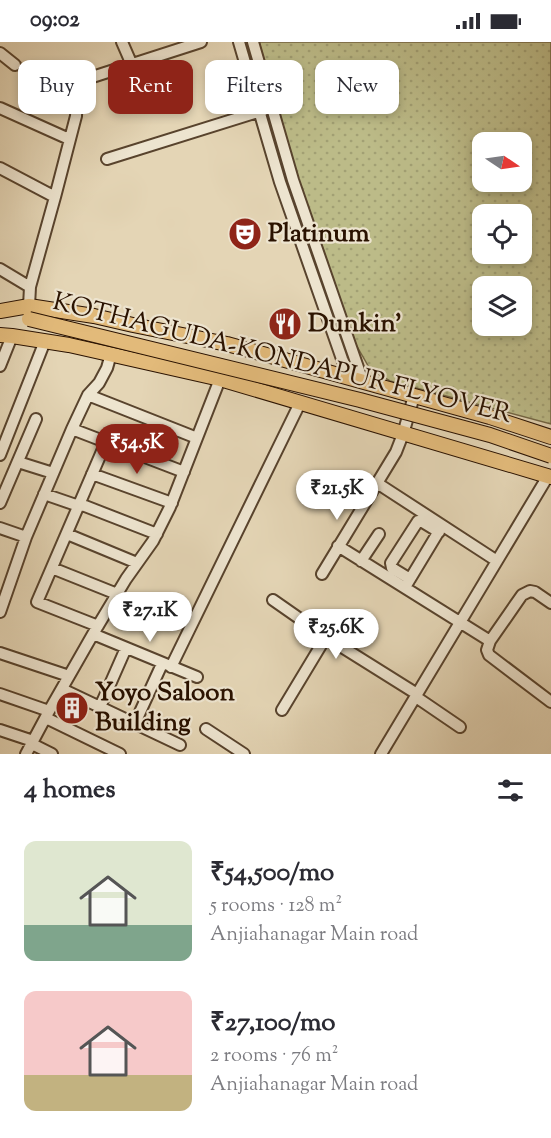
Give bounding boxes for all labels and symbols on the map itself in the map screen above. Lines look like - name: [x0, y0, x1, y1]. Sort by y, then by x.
- north arrow: [472, 132, 532, 192]
- theatre icon: Platinum: [227, 216, 263, 252]
- place label: Platinum: [268, 216, 370, 253]
- street label: KOTHAGUDA-KONDAPUR FLYOVER: [49, 284, 516, 434]
- restaurant icon: Dunkin': [267, 306, 303, 342]
- place label: Dunkin': [308, 306, 402, 343]
- pin: ₹54.5K: [88, 424, 186, 475]
- pin: ₹21.5K: [288, 470, 386, 521]
- pin: ₹27.1K: [101, 592, 199, 643]
- pin: ₹25.6K: [287, 609, 385, 660]
- place label: Yoyo Saloon Building: [95, 675, 236, 742]
- building icon: Yoyo Saloon Building: [54, 690, 90, 726]

